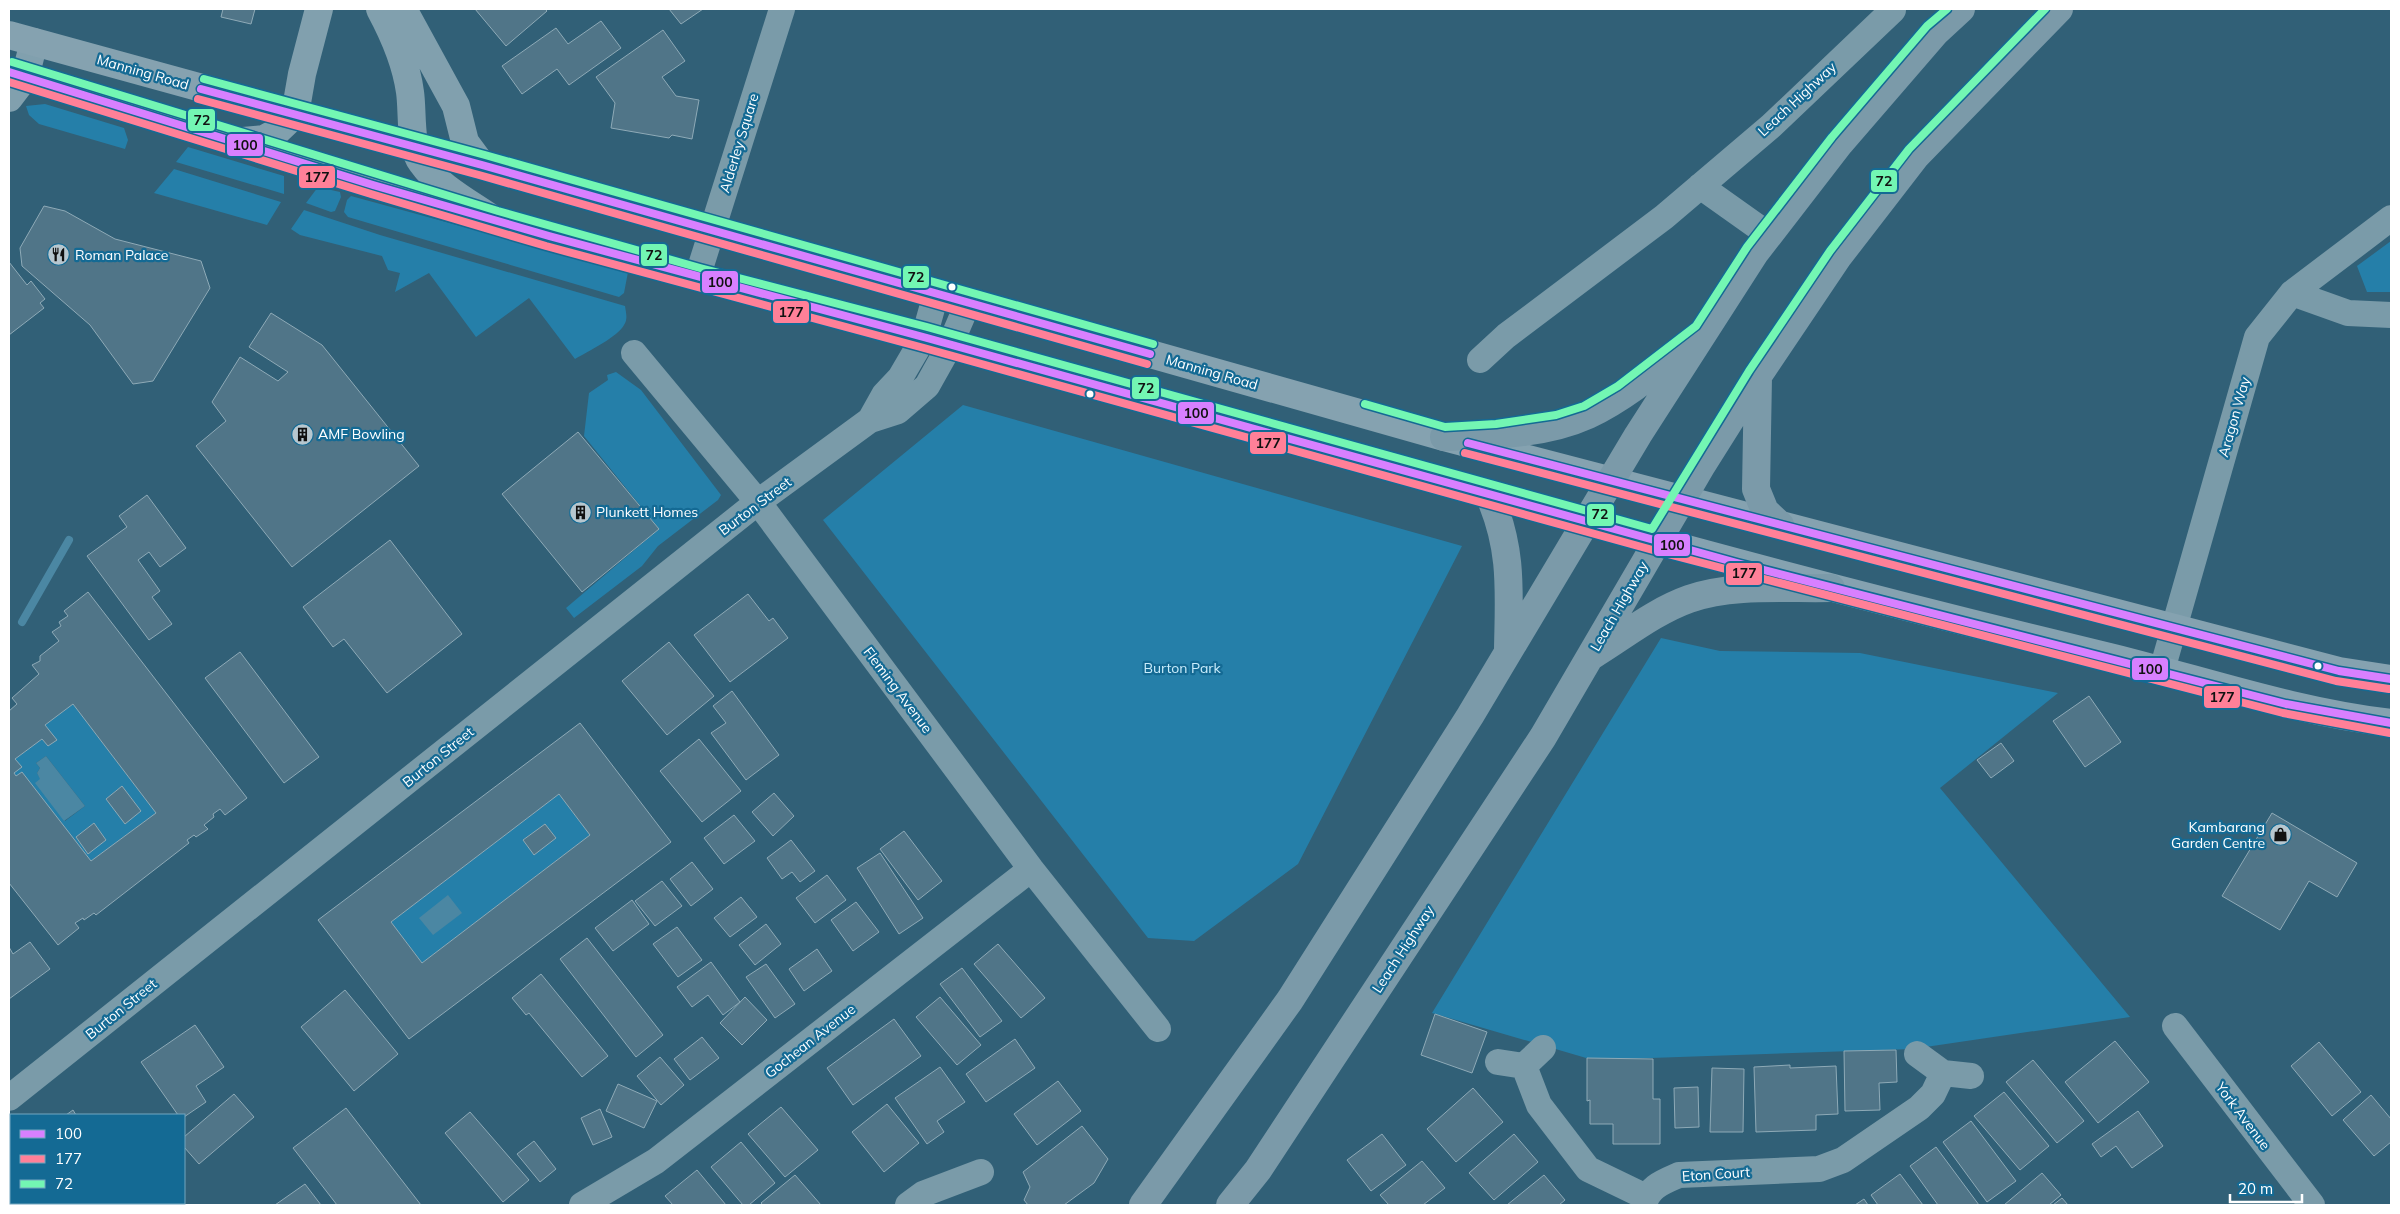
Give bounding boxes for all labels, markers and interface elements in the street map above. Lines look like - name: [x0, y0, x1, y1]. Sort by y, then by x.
- street label: Manning Road: [95, 50, 191, 94]
- street label: Leach Highway: [1754, 58, 1840, 140]
- street label: Alderley Square: [715, 91, 763, 195]
- line badge: 72: [187, 108, 216, 132]
- text: 72: [194, 111, 210, 129]
- line badge: 100: [226, 133, 264, 157]
- text: 100: [232, 136, 258, 154]
- line badge: 177: [298, 165, 336, 189]
- text: 177: [304, 168, 330, 186]
- line badge: 72: [1870, 169, 1898, 193]
- text: 72: [1876, 172, 1892, 190]
- restaurant icon: Roman Palace: [47, 243, 71, 267]
- line badge: 72: [640, 243, 668, 267]
- place label: Roman Palace: [75, 246, 168, 264]
- text: 72: [646, 246, 662, 264]
- line badge: 72: [902, 265, 930, 289]
- text: 72: [908, 268, 924, 286]
- line badge: 100: [701, 270, 739, 294]
- text: 100: [707, 273, 733, 291]
- unlabelled marker: [947, 282, 957, 292]
- line badge: 177: [772, 300, 810, 324]
- text: 177: [778, 303, 804, 321]
- street label: Manning Road: [1164, 350, 1260, 394]
- street label: Aragon Way: [2214, 374, 2254, 459]
- line badge: 72: [1131, 376, 1160, 400]
- text: 72: [1138, 379, 1154, 397]
- unlabelled marker: [1085, 389, 1095, 399]
- line badge: 100: [1177, 401, 1215, 425]
- text: 100: [1183, 404, 1209, 422]
- building icon: AMF Bowling: [290, 422, 314, 446]
- place label: AMF Bowling: [318, 425, 405, 443]
- line badge: 177: [1249, 431, 1287, 455]
- text: 177: [1255, 434, 1281, 452]
- street label: Burton Street: [715, 473, 795, 539]
- building icon: Plunkett Homes: [568, 500, 592, 524]
- place label: Plunkett Homes: [596, 503, 698, 521]
- line badge: 72: [1586, 503, 1615, 527]
- text: 72: [1592, 505, 1608, 523]
- line badge: 100: [1653, 533, 1691, 557]
- text: 100: [1659, 536, 1685, 554]
- street label: Leach Highway: [1586, 557, 1652, 654]
- line badge: 177: [1725, 562, 1763, 586]
- text: 177: [1731, 564, 1757, 582]
- street label: Fleming Avenue: [860, 643, 936, 737]
- line badge: 100: [2131, 657, 2169, 681]
- park label: Burton Park: [1143, 659, 1221, 677]
- text: 100: [2137, 660, 2163, 678]
- unlabelled marker: [2313, 661, 2323, 671]
- line badge: 177: [2203, 685, 2241, 709]
- text: 177: [2209, 688, 2235, 706]
- street label: Burton Street: [399, 723, 477, 791]
- place label: Kambarang Garden Centre: [2171, 818, 2265, 852]
- shop icon: Kambarang Garden Centre: [2269, 823, 2293, 847]
- street label: Leach Highway: [1368, 901, 1438, 996]
- street label: Burton Street: [82, 975, 160, 1043]
- street label: Gochean Avenue: [761, 1000, 859, 1082]
- street label: York Avenue: [2211, 1078, 2274, 1153]
- legend: [10, 1114, 185, 1204]
- text: 100: [55, 1124, 82, 1143]
- text: 177: [55, 1149, 82, 1168]
- street label: Eton Court: [1681, 1163, 1751, 1185]
- scale bar: [2230, 1172, 2302, 1204]
- text: 72: [55, 1174, 73, 1193]
- text: 20 m: [2238, 1179, 2273, 1198]

